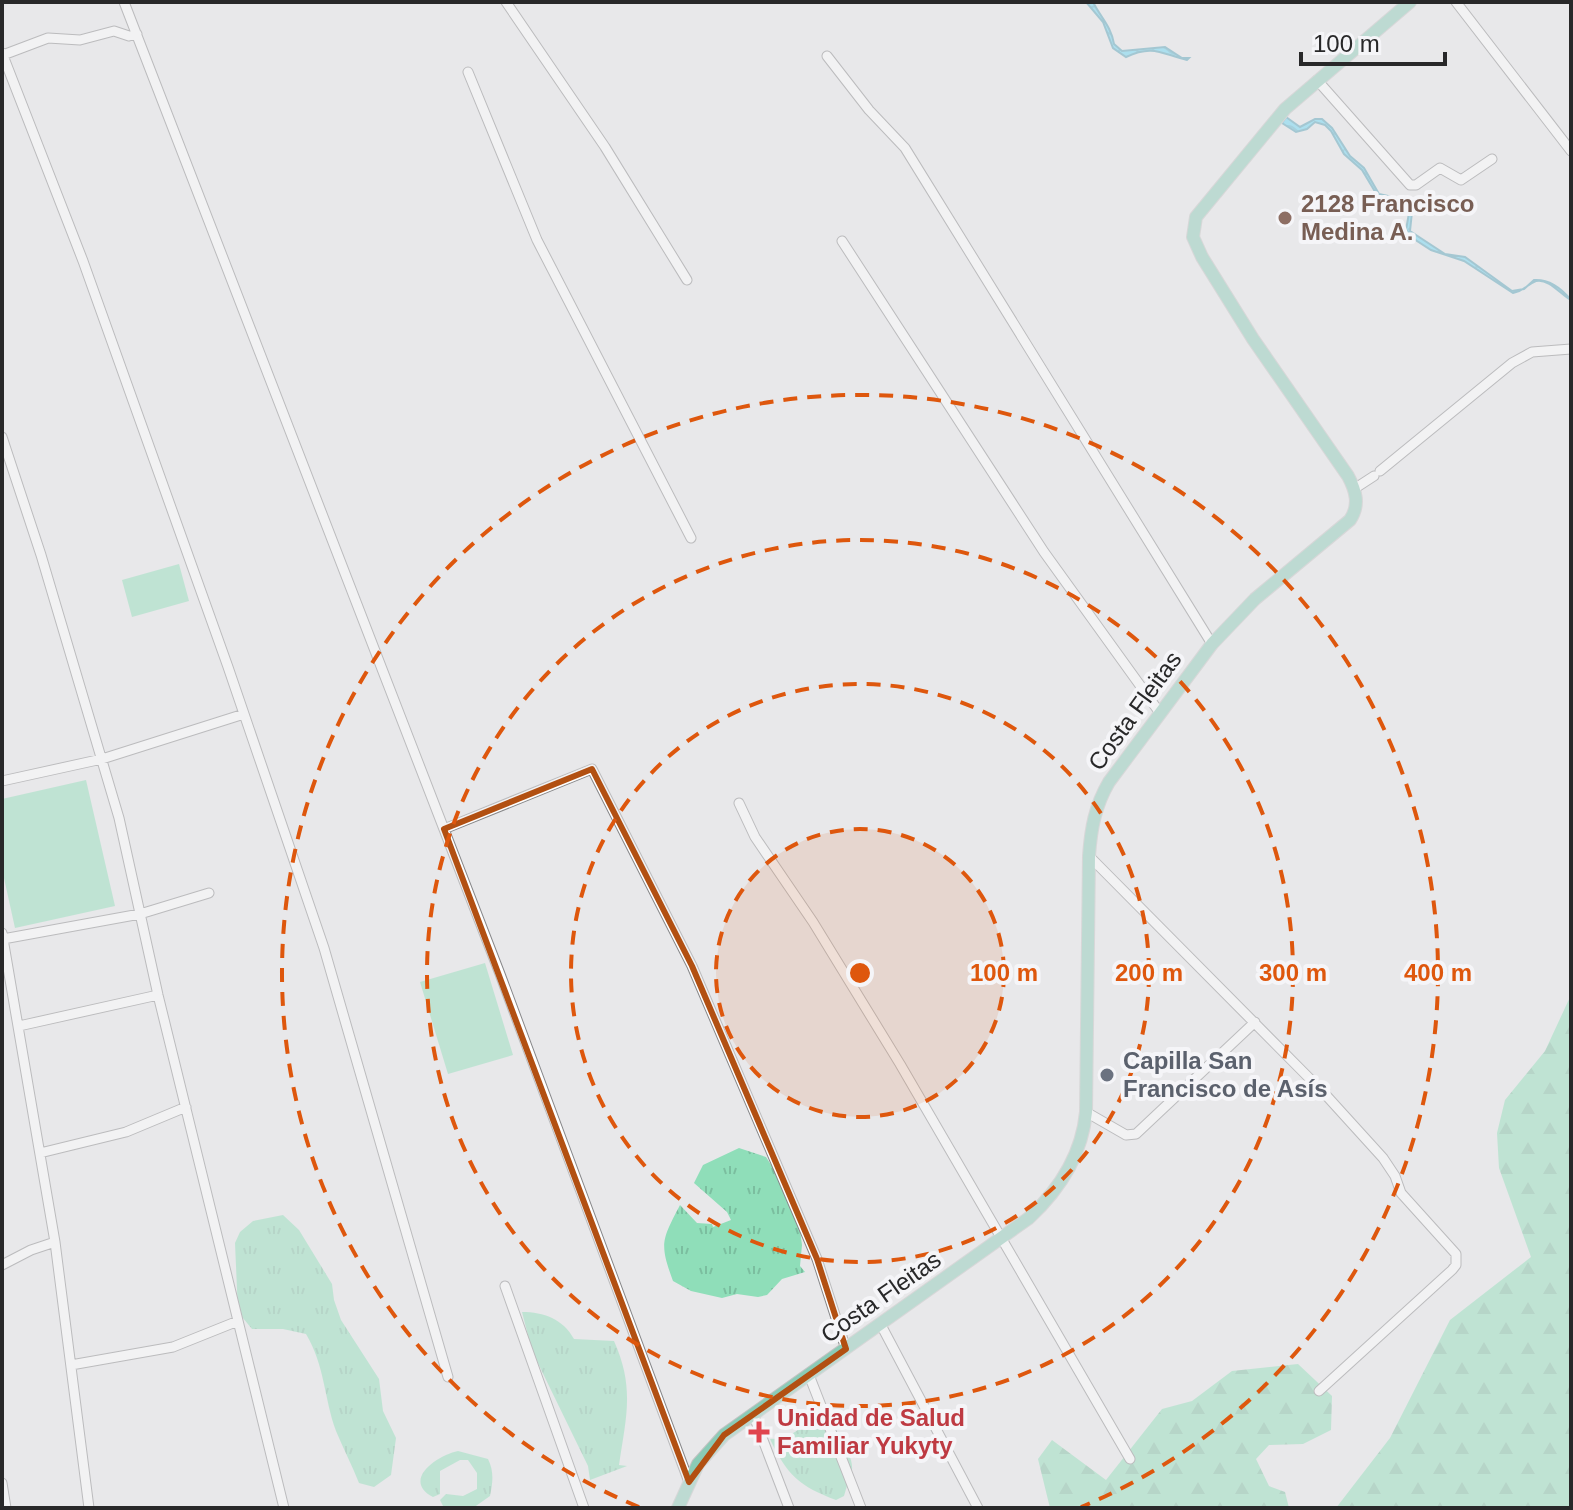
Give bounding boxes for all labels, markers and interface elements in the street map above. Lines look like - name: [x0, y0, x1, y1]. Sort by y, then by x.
- scale bar: [1301, 16, 1445, 66]
- text: 100 m: [1313, 30, 1380, 57]
- place label: 2128 Francisco Medina A.: [1301, 190, 1474, 245]
- marker: 2128 Francisco Medina A.: [1276, 209, 1294, 227]
- street label: Costa Fleitas: [1083, 646, 1187, 775]
- centre of rings: [846, 959, 874, 987]
- text: 100 m: [970, 959, 1038, 986]
- text: 200 m: [1115, 959, 1183, 986]
- text: 300 m: [1259, 959, 1327, 986]
- text: 400 m: [1404, 959, 1472, 986]
- place label: Capilla San Francisco de Asís: [1123, 1047, 1328, 1102]
- marker: Capilla San Francisco de Asís: [1098, 1066, 1116, 1084]
- street label: Costa Fleitas: [816, 1245, 946, 1348]
- place label: Unidad de Salud Familiar Yukyty: [777, 1404, 965, 1459]
- marker: Unidad de Salud Familiar Yukyty: [748, 1421, 770, 1443]

